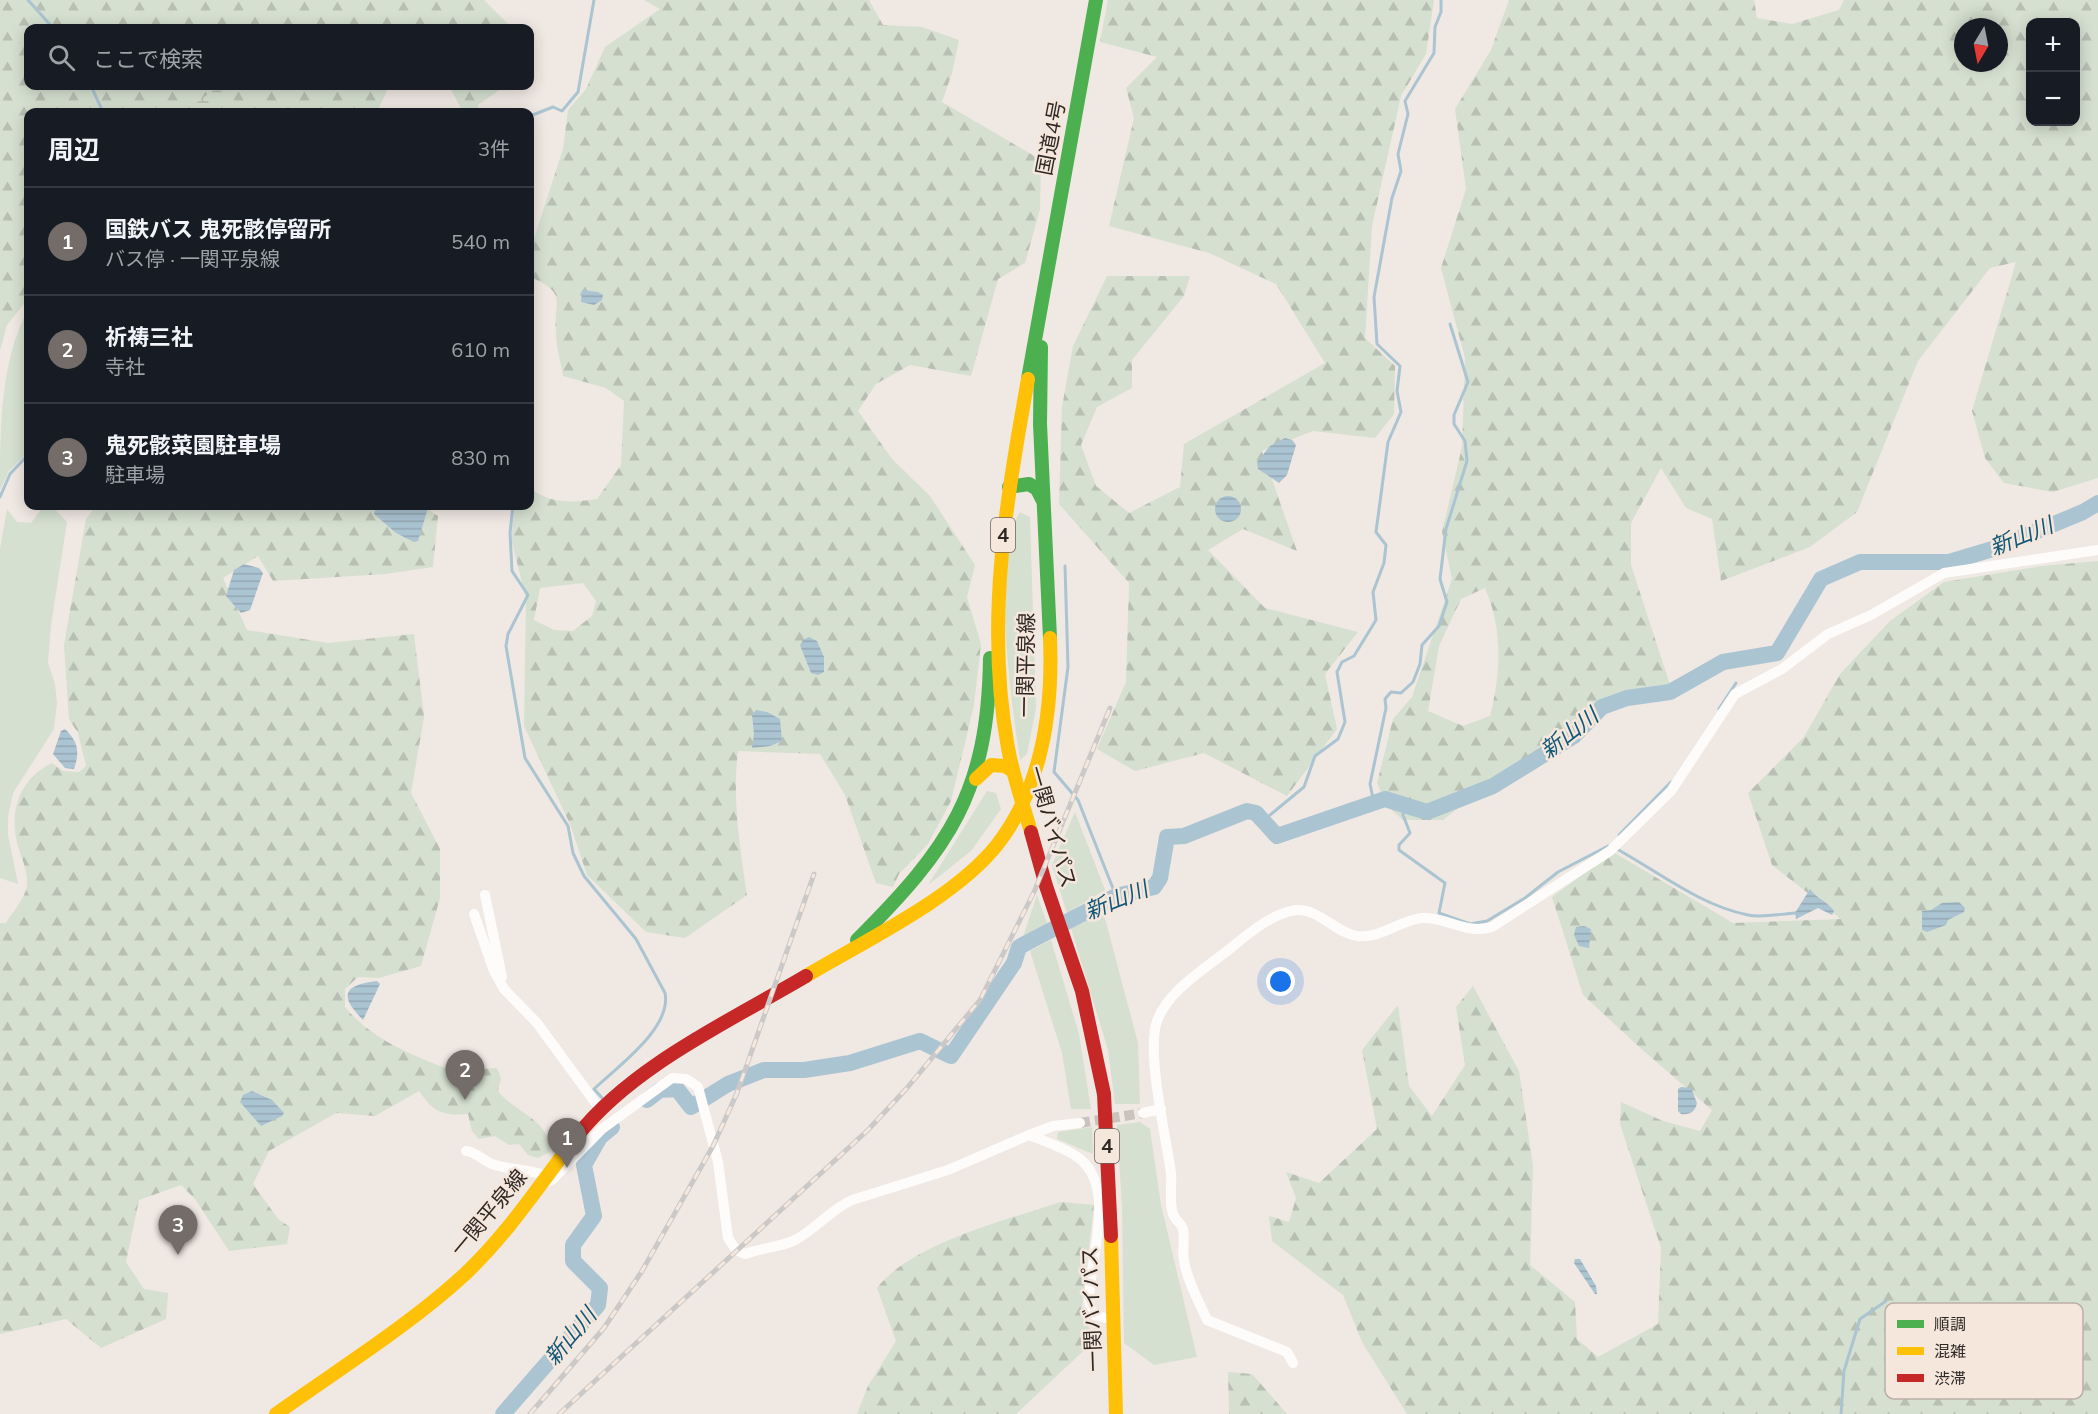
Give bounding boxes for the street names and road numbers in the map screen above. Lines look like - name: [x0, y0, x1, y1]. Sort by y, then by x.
- street label: 国道4号: [1030, 98, 1070, 177]
- road number: 4: [991, 518, 1015, 552]
- street label: 一関平泉線: [1011, 612, 1039, 718]
- street label: 一関バイパス: [1023, 763, 1083, 891]
- road number: 4: [1095, 1129, 1119, 1163]
- street label: 一関平泉線: [445, 1164, 532, 1261]
- street label: 一関バイパス: [1076, 1246, 1106, 1372]

